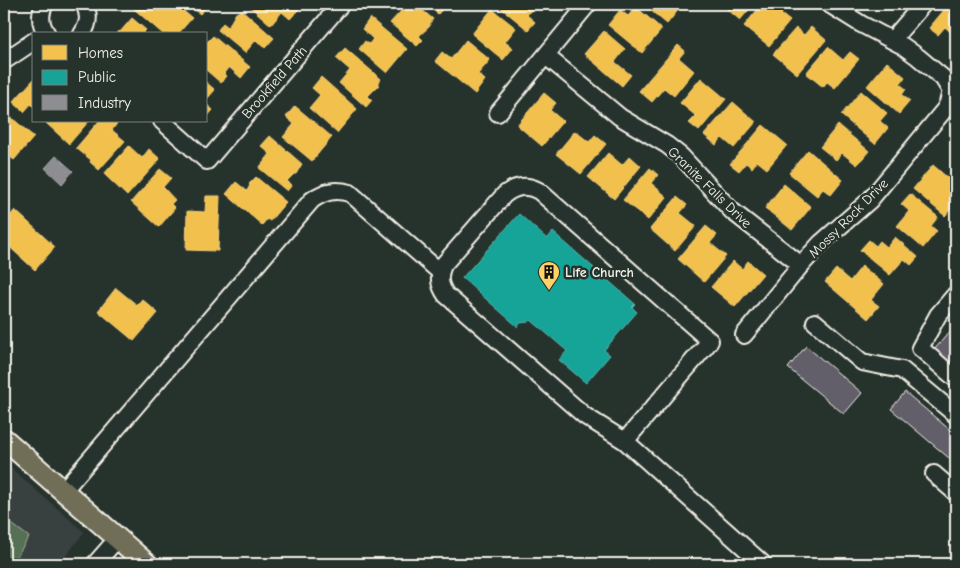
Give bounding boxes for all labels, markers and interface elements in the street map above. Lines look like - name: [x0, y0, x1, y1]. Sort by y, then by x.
- legend: [32, 32, 208, 122]
- street label: Brookfield Path: [238, 42, 311, 122]
- text: Homes: [78, 44, 123, 62]
- text: Public: [78, 68, 116, 86]
- text: Industry: [78, 94, 131, 112]
- street label: Granite Falls Drive: [664, 143, 755, 232]
- street label: Mossy Rock Drive: [805, 175, 892, 262]
- building icon: Life Church: [537, 260, 561, 291]
- place label: Life Church: [565, 264, 634, 281]

